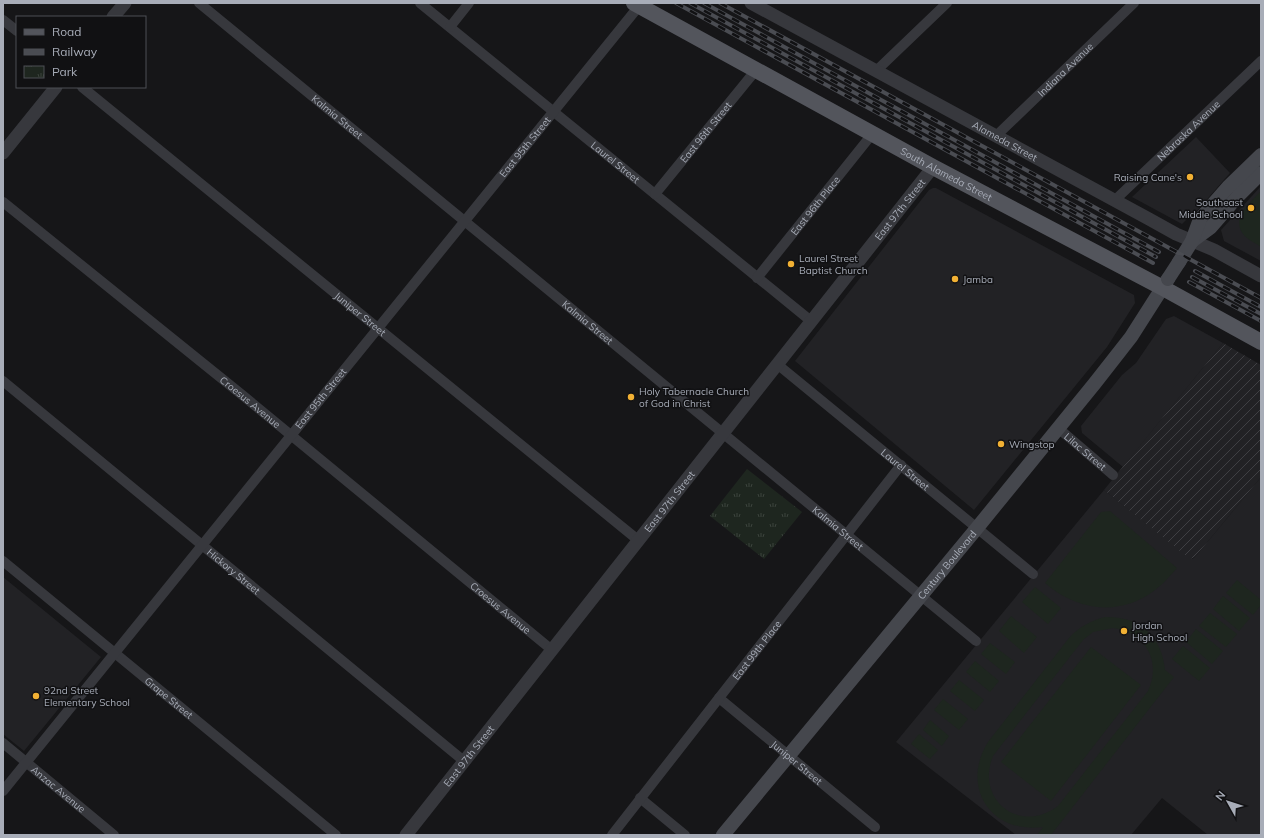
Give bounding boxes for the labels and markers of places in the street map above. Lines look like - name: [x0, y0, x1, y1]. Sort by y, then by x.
- place label: Raising Cane's: [1114, 171, 1182, 184]
- marker: Raising Cane's: [1185, 172, 1195, 182]
- place label: Southeast Middle School: [1179, 196, 1243, 221]
- marker: Southeast Middle School: [1246, 203, 1256, 213]
- place label: Laurel Street Baptist Church: [799, 252, 868, 277]
- marker: Laurel Street Baptist Church: [786, 259, 796, 269]
- place label: Jamba: [963, 273, 993, 286]
- marker: Jamba: [950, 274, 960, 284]
- place label: Holy Tabernacle Church of God in Christ: [639, 385, 749, 410]
- marker: Holy Tabernacle Church of God in Christ: [626, 392, 636, 402]
- place label: Wingstop: [1009, 438, 1054, 451]
- marker: Wingstop: [996, 439, 1006, 449]
- place label: Jordan High School: [1132, 619, 1187, 644]
- marker: Jordan High School: [1119, 626, 1129, 636]
- place label: 92nd Street Elementary School: [44, 684, 130, 709]
- marker: 92nd Street Elementary School: [31, 691, 41, 701]

